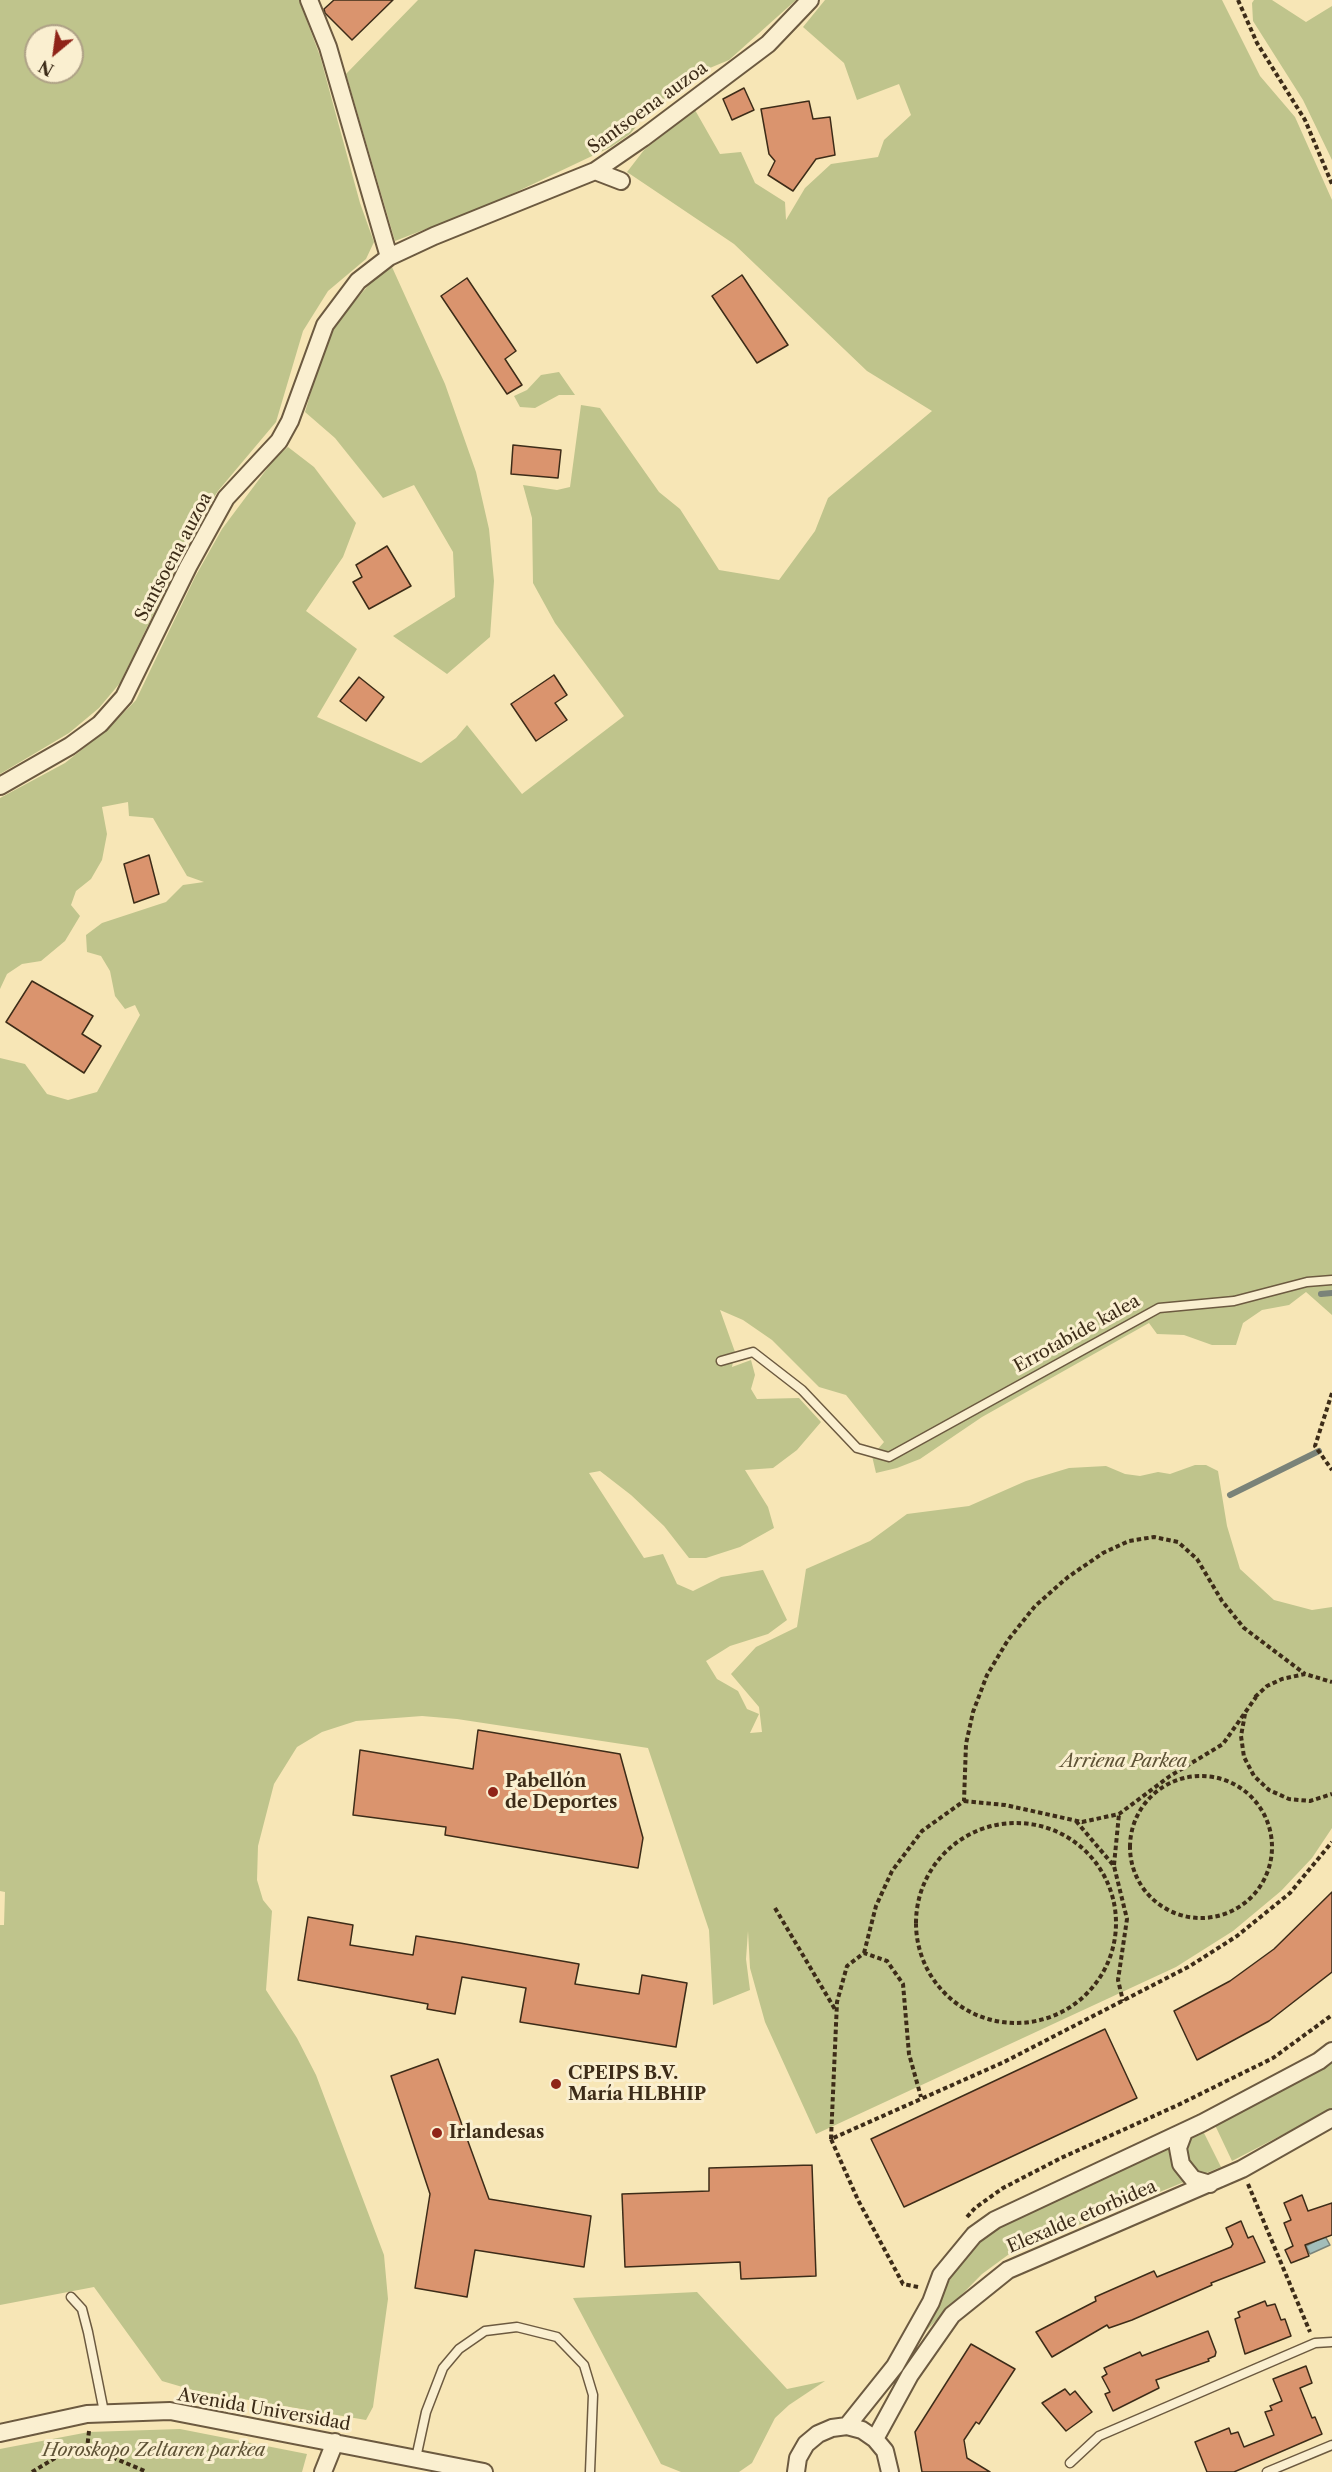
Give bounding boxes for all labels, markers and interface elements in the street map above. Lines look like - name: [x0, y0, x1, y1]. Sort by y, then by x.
- north arrow: [24, 24, 84, 84]
- text: N: [35, 56, 57, 80]
- street label: Santsoena auzoa: [584, 57, 712, 159]
- street label: Santsoena auzoa: [131, 489, 217, 625]
- street label: Errotabide kalea: [1010, 1290, 1144, 1378]
- park label: Arriena Parkea: [1061, 1751, 1187, 1773]
- place label: Pabellón de Deportes: [505, 1771, 617, 1814]
- marker: Pabellón de Deportes: [486, 1785, 500, 1799]
- place label: CPEIPS B.V. María HLBHIP: [568, 2063, 706, 2106]
- marker: CPEIPS B.V. María HLBHIP: [549, 2077, 563, 2091]
- place label: Irlandesas: [449, 2122, 544, 2144]
- marker: Irlandesas: [430, 2126, 444, 2140]
- street label: Elexalde etorbidea: [1004, 2176, 1160, 2258]
- street label: Avenida Universidad: [176, 2384, 352, 2436]
- park label: Horoskopo Zeltaren parkea: [43, 2440, 265, 2462]

